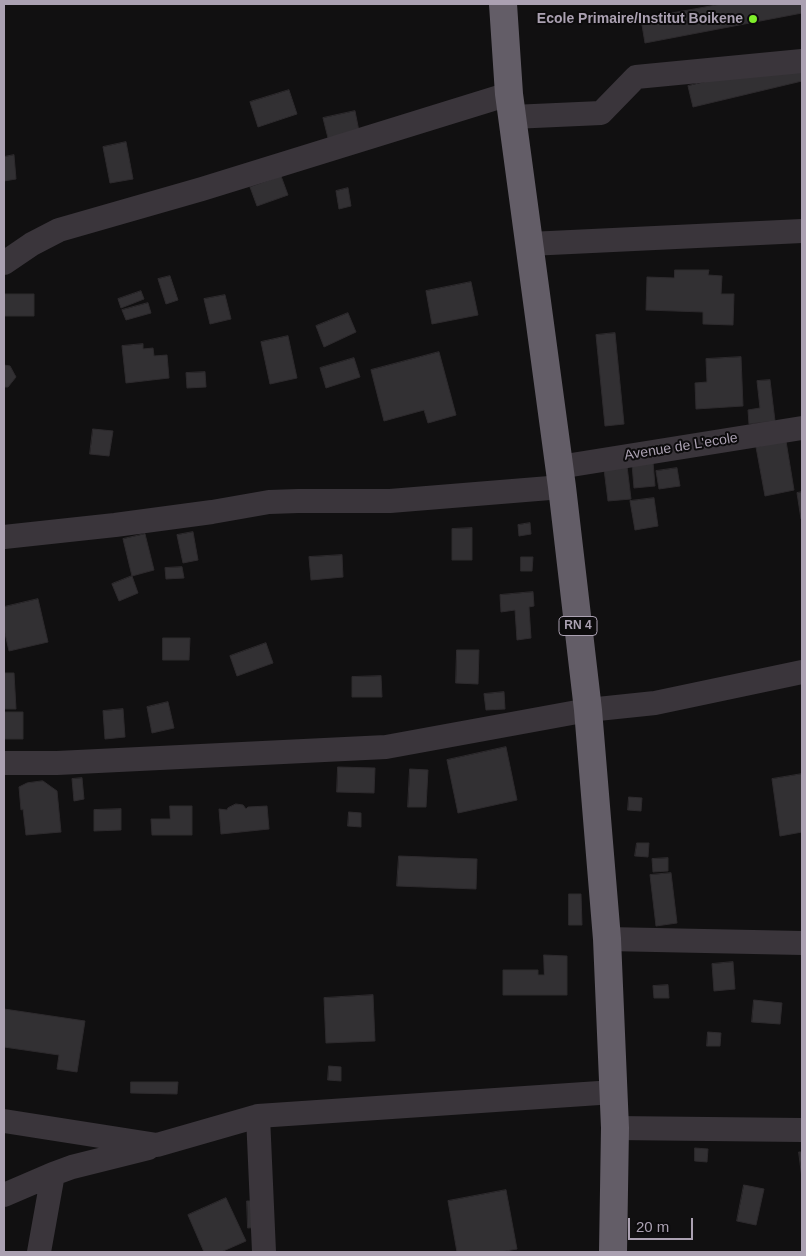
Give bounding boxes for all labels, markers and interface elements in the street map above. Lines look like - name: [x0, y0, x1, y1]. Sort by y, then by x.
- place label: Ecole Primaire/Institut Boikene: [537, 11, 743, 27]
- marker: Ecole Primaire/Institut Boikene: [747, 13, 759, 25]
- street label: Avenue de L'ecole: [623, 430, 739, 464]
- road number: RN 4: [559, 616, 597, 636]
- scale bar: [631, 1208, 696, 1240]
- text: 20 m: [636, 1218, 669, 1235]

